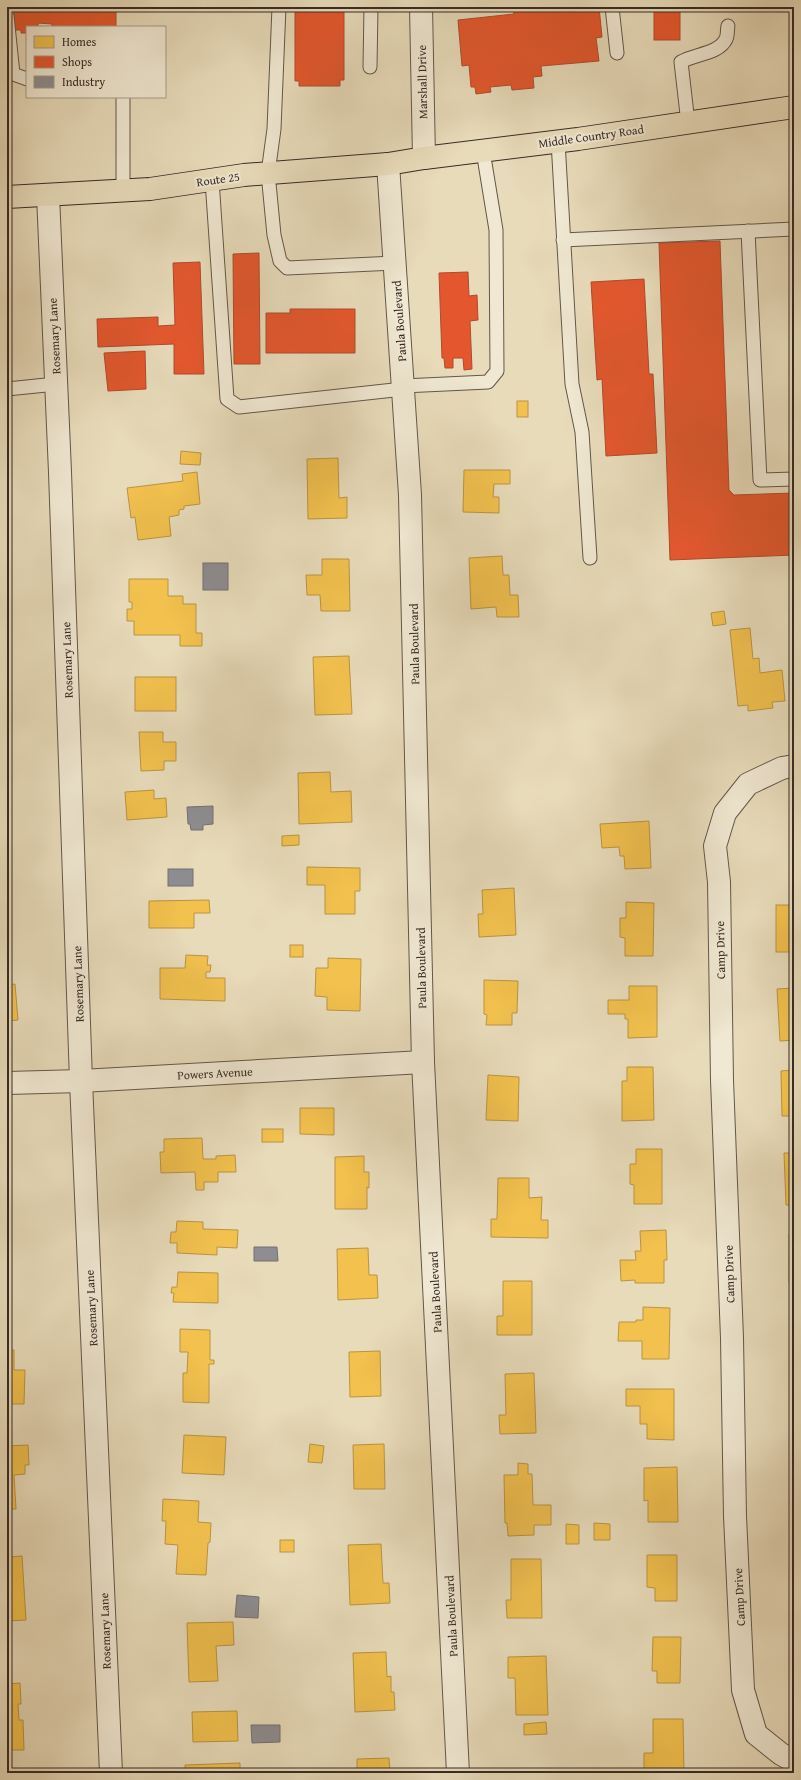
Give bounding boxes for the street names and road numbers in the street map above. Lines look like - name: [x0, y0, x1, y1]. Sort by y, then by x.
- street label: Marshall Drive: [413, 45, 431, 119]
- street label: Middle Country Road: [537, 120, 645, 152]
- street label: Route 25: [195, 168, 241, 190]
- street label: Paula Boulevard: [388, 279, 410, 362]
- street label: Rosemary Lane: [43, 297, 64, 375]
- street label: Paula Boulevard: [405, 603, 423, 685]
- street label: Rosemary Lane: [57, 621, 77, 698]
- street label: Camp Drive: [711, 920, 729, 979]
- street label: Paula Boulevard: [412, 927, 430, 1009]
- street label: Rosemary Lane: [68, 945, 88, 1022]
- street label: Powers Avenue: [177, 1063, 254, 1083]
- street label: Camp Drive: [719, 1244, 739, 1303]
- street label: Paula Boulevard: [424, 1250, 446, 1333]
- street label: Rosemary Lane: [80, 1269, 101, 1347]
- street label: Camp Drive: [729, 1567, 749, 1626]
- street label: Paula Boulevard: [440, 1574, 462, 1657]
- street label: Rosemary Lane: [95, 1592, 115, 1669]

